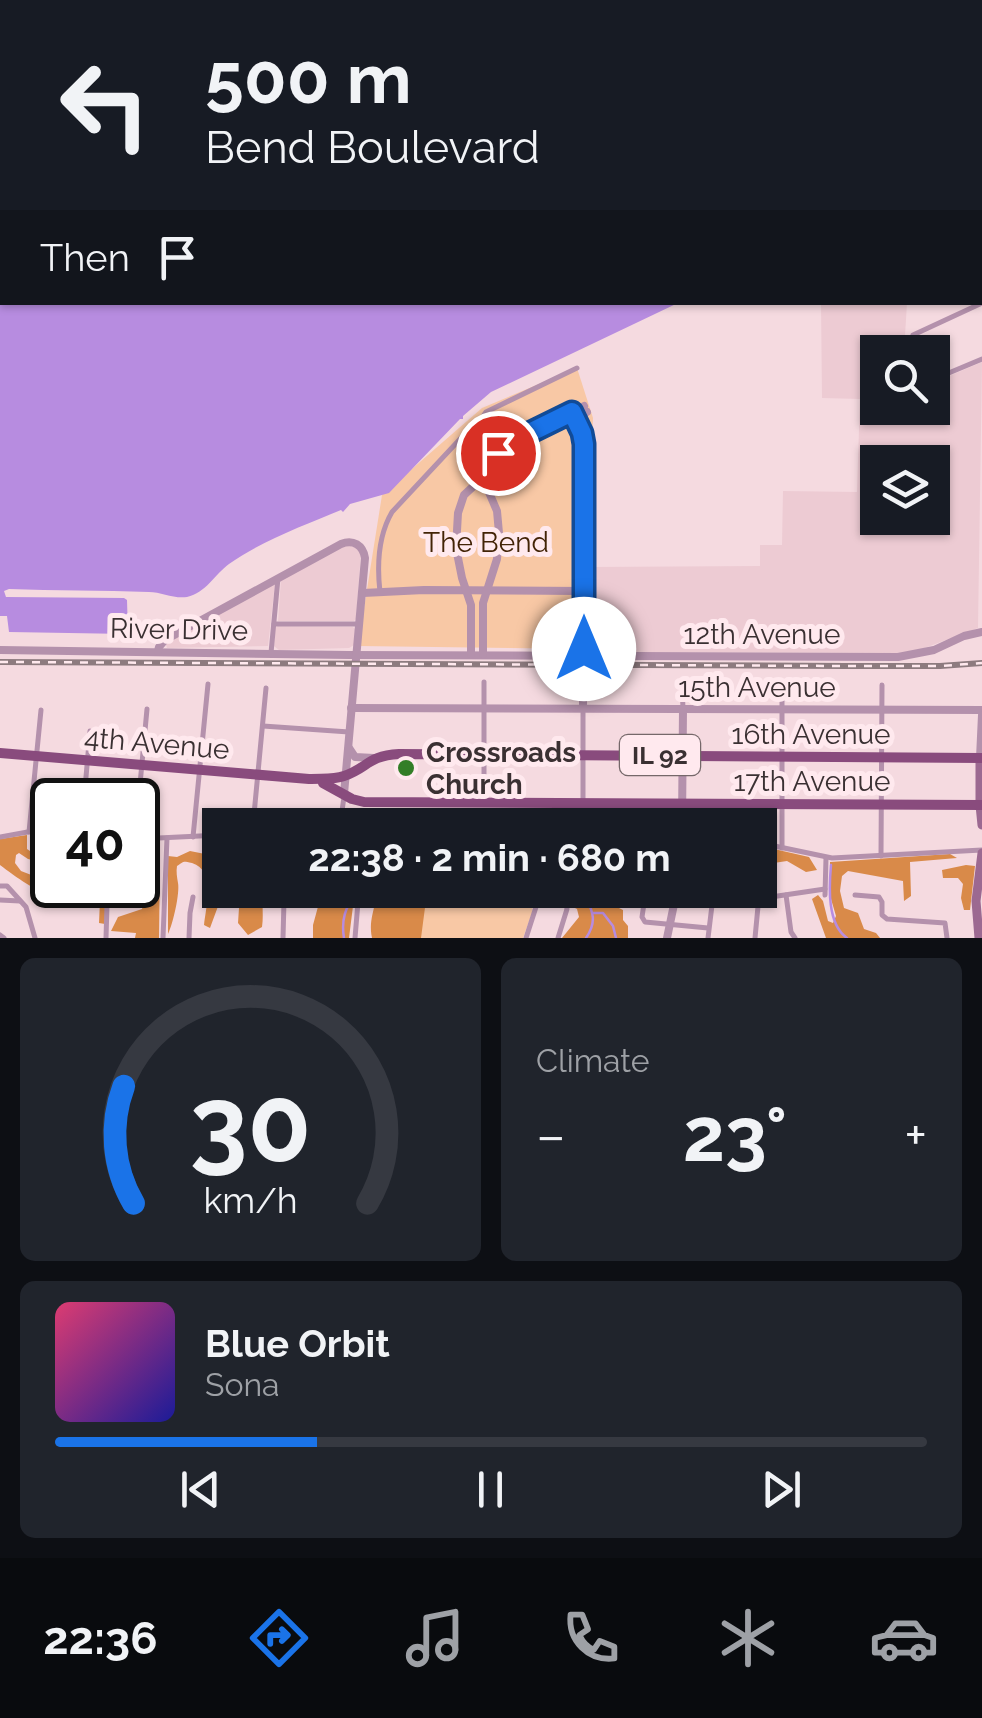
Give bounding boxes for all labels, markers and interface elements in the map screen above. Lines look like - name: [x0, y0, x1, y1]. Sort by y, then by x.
- text: 500 m: [205, 37, 412, 119]
- icon: left: [40, 40, 170, 170]
- text: Bend Boulevard: [205, 121, 540, 174]
- icon: arrive: [150, 230, 205, 285]
- text: Then: [40, 235, 130, 280]
- map controls: [860, 335, 950, 535]
- button: search: [860, 335, 950, 425]
- pin: [456, 411, 541, 496]
- icon: arrive: [471, 426, 526, 481]
- button: layers: [860, 445, 950, 535]
- park label: The Bend: [423, 526, 549, 559]
- position arrow: [532, 597, 636, 701]
- street label: River Drive: [110, 612, 248, 647]
- street label: 12th Avenue: [684, 618, 840, 651]
- street label: 15th Avenue: [678, 671, 836, 704]
- street label: 16th Avenue: [731, 718, 891, 751]
- street label: 4th Avenue: [83, 721, 231, 766]
- road number: IL 92: [620, 735, 700, 775]
- place label: Crossroads Church: [426, 736, 576, 801]
- marker: Crossroads Church: [395, 757, 417, 779]
- street label: 17th Avenue: [733, 765, 891, 798]
- speed limit sign: 40: [30, 778, 160, 908]
- text: 22:38 · 2 min · 680 m: [308, 835, 671, 880]
- text: Climate: [536, 1042, 650, 1079]
- text: 30: [190, 1063, 311, 1185]
- text: 23°: [683, 1090, 787, 1179]
- text: −: [536, 1103, 566, 1168]
- text: +: [904, 1103, 927, 1168]
- text: km/h: [203, 1179, 298, 1221]
- text: Blue Orbit: [205, 1321, 390, 1366]
- text: Sona: [205, 1366, 280, 1403]
- icon: previous: [173, 1462, 228, 1517]
- icon: pause: [463, 1462, 518, 1517]
- icon: next: [754, 1462, 809, 1517]
- icon: directions: [244, 1603, 314, 1673]
- icon: music: [400, 1603, 470, 1673]
- icon: phone: [556, 1603, 626, 1673]
- icon: climate: [713, 1603, 783, 1673]
- icon: car: [869, 1603, 939, 1673]
- text: 22:36: [43, 1612, 157, 1665]

